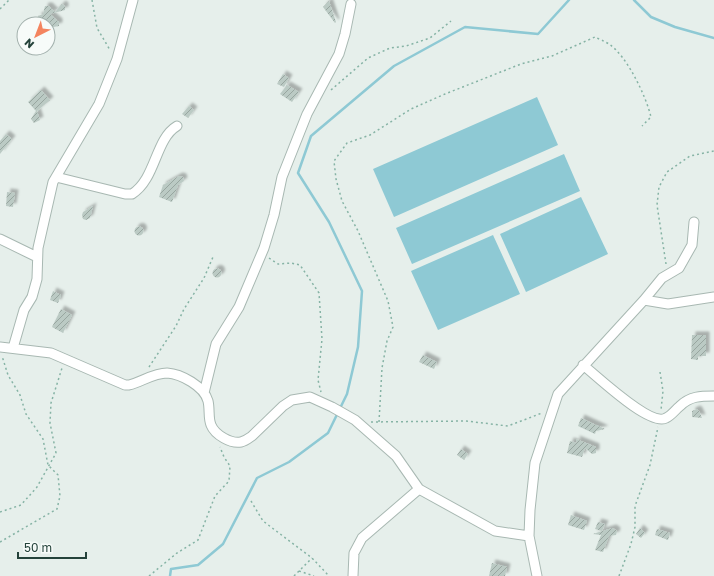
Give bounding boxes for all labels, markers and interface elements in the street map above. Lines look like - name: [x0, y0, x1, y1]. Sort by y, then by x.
- north arrow: [16, 16, 56, 56]
- text: N: [22, 36, 36, 51]
- scale bar: [18, 534, 86, 560]
- text: 50 m: [24, 540, 52, 555]

